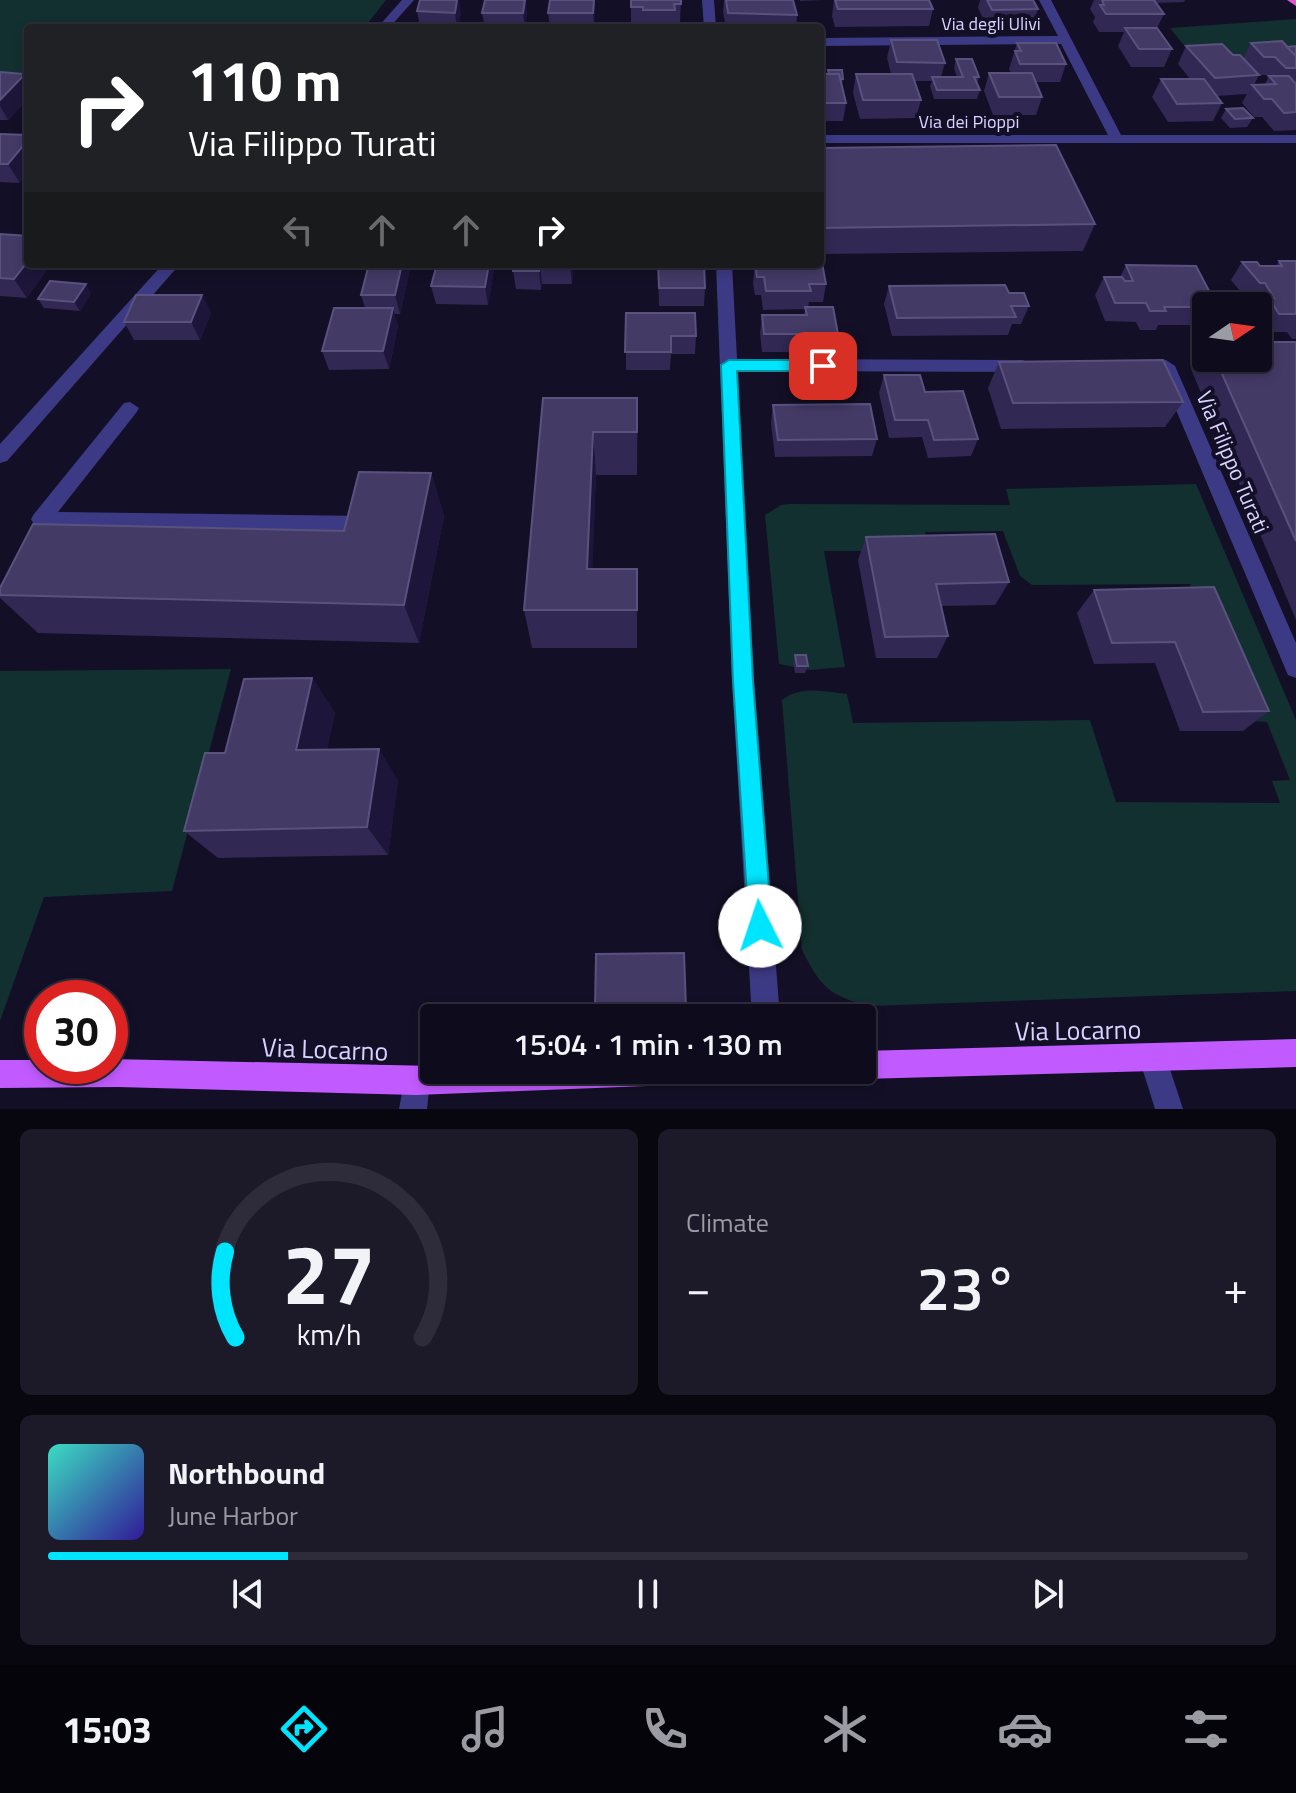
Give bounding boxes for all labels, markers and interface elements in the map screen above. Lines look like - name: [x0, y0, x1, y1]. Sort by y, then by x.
- street label: Via degli Ulivi: [941, 10, 1041, 37]
- text: 110 m: [188, 38, 341, 123]
- icon: right: [56, 56, 160, 160]
- street label: Via dei Pioppi: [919, 108, 1019, 135]
- text: Via Filippo Turati: [188, 115, 437, 170]
- icon: left: [276, 208, 320, 252]
- icon: ahead: [360, 208, 404, 252]
- icon: ahead: [444, 208, 488, 252]
- icon: right: [528, 208, 572, 252]
- north arrow: [1192, 292, 1272, 372]
- map controls: [1192, 292, 1272, 372]
- pin: [789, 332, 857, 400]
- icon: arrive: [801, 344, 845, 388]
- street label: Via Filippo Turati: [1188, 385, 1278, 539]
- position arrow: [718, 884, 802, 968]
- speed limit sign: 30: [24, 980, 128, 1084]
- street label: Via Locarno: [1014, 1009, 1142, 1051]
- text: 15:04 · 1 min · 130 m: [513, 1021, 783, 1067]
- street label: Via Locarno: [261, 1027, 389, 1071]
- text: Climate: [686, 1203, 769, 1242]
- text: 27: [282, 1210, 376, 1336]
- text: 23°: [917, 1242, 1017, 1333]
- text: −: [686, 1254, 711, 1321]
- text: +: [1223, 1254, 1248, 1321]
- text: km/h: [297, 1313, 361, 1356]
- text: Northbound: [168, 1450, 325, 1496]
- text: June Harbor: [168, 1496, 298, 1535]
- icon: previous: [226, 1572, 270, 1616]
- icon: pause: [626, 1572, 670, 1616]
- icon: next: [1026, 1572, 1070, 1616]
- icon: directions: [276, 1701, 332, 1757]
- icon: music: [457, 1701, 513, 1757]
- icon: phone: [637, 1701, 693, 1757]
- icon: climate: [817, 1701, 873, 1757]
- icon: car: [997, 1701, 1053, 1757]
- icon: filters: [1178, 1701, 1234, 1757]
- text: 15:03: [62, 1702, 152, 1757]

